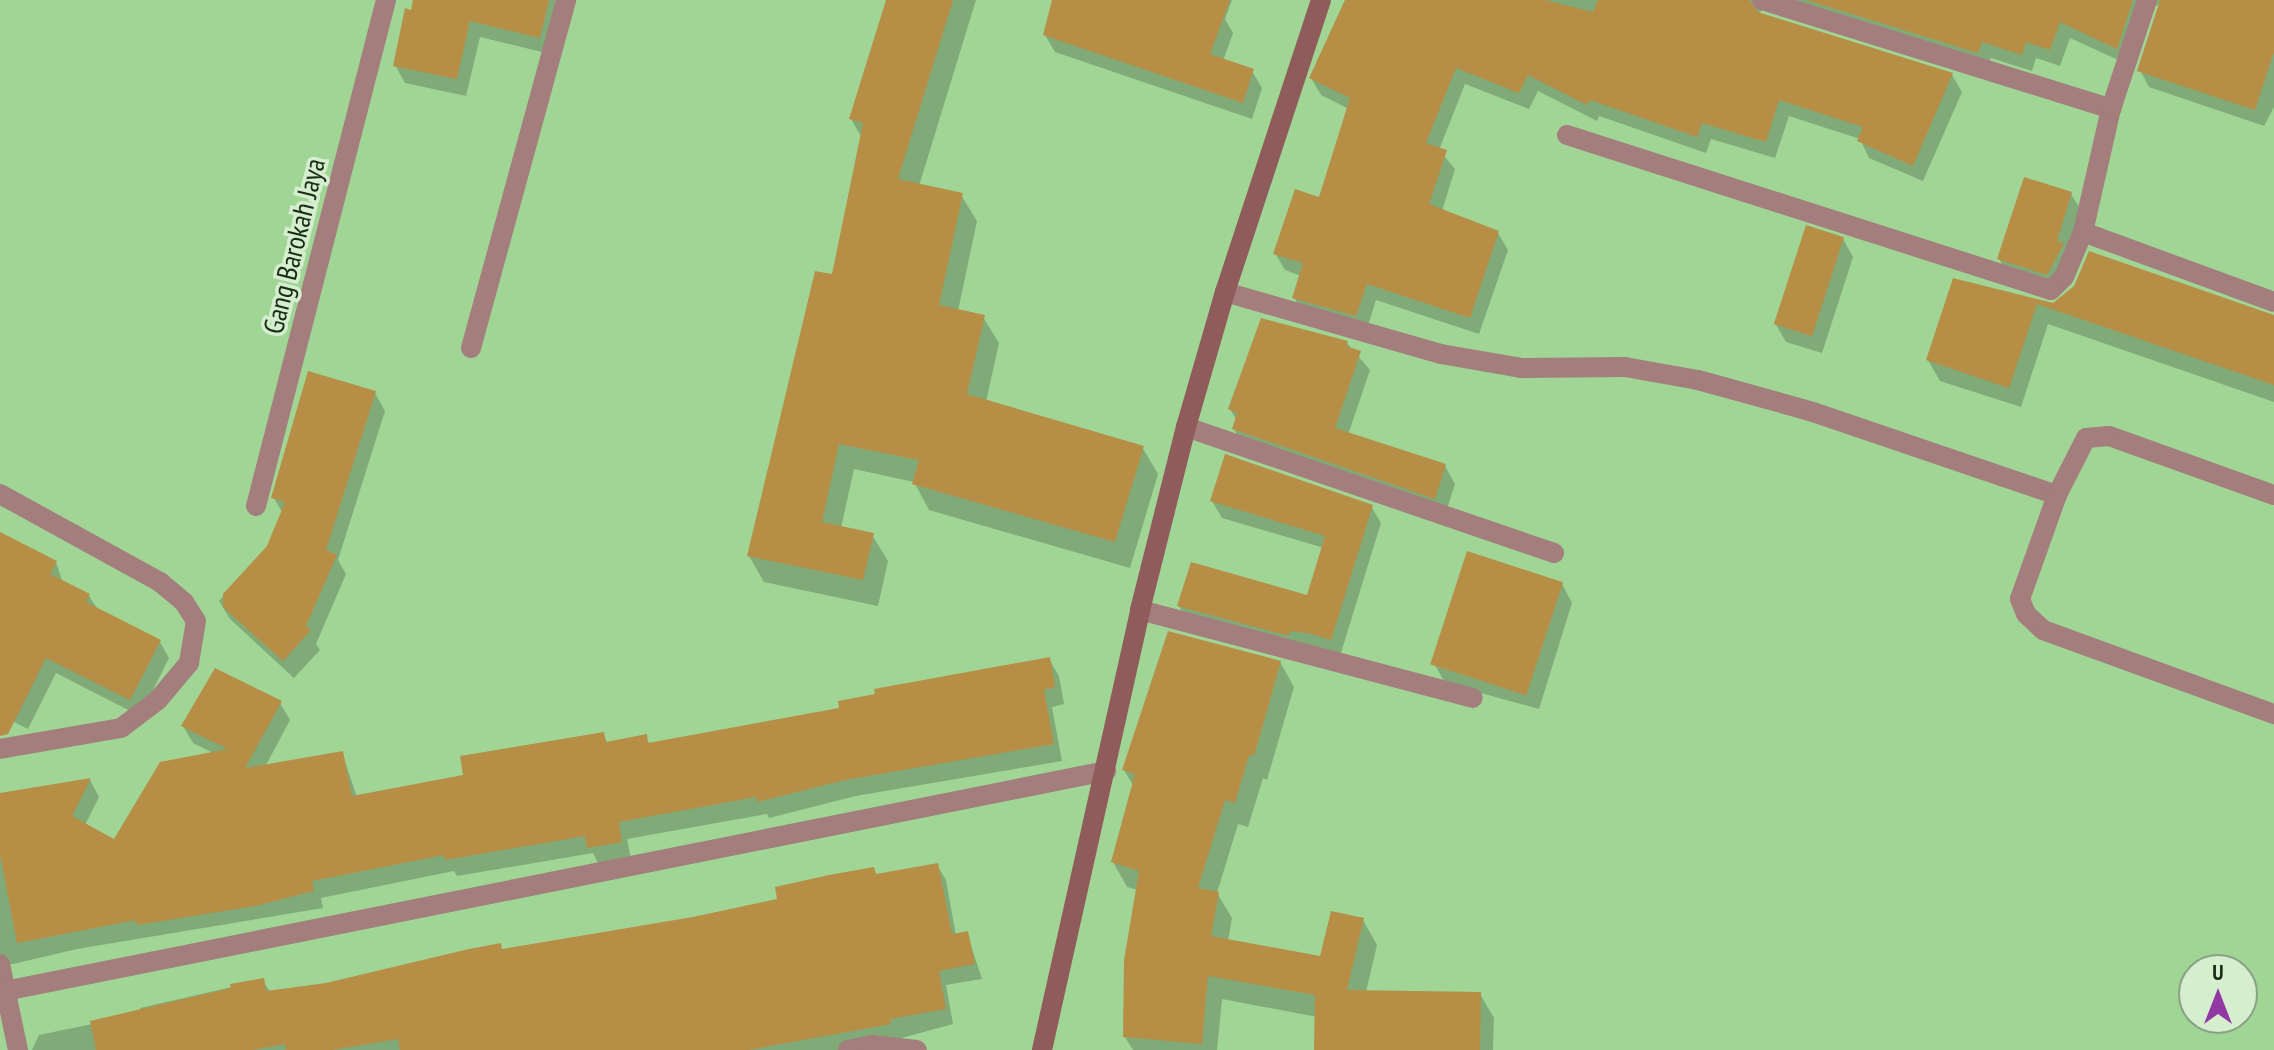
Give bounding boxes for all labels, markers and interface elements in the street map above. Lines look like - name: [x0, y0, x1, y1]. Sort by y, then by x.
- street label: Gang Barokah Jaya: [256, 155, 332, 337]
- north arrow: [2178, 954, 2258, 1034]
- text: U: [2212, 958, 2224, 986]

